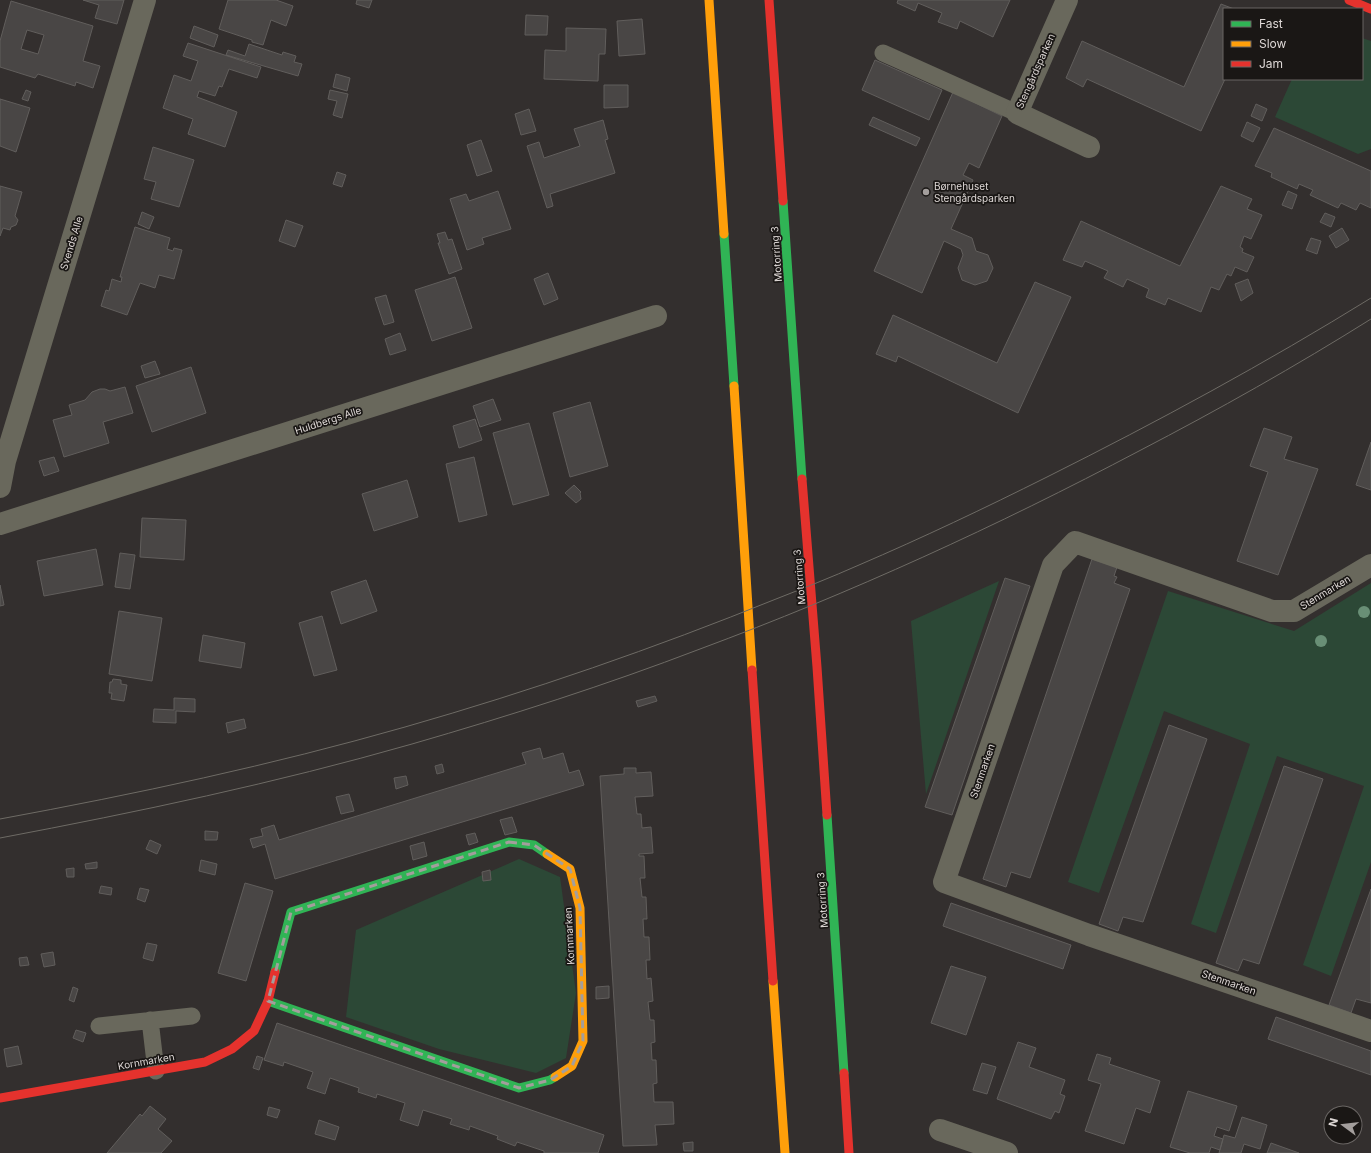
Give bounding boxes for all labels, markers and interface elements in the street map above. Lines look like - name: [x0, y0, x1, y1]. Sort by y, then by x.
- legend: [1223, 8, 1363, 80]
- text: Fast: [1259, 16, 1283, 31]
- street label: Stengårdsparken: [1013, 32, 1057, 110]
- text: Slow: [1259, 36, 1287, 51]
- text: Jam: [1259, 56, 1283, 71]
- place label: Børnehuset Stengårdsparken: [934, 180, 1015, 204]
- marker: Børnehuset Stengårdsparken: [921, 187, 931, 197]
- street label: Svends Alle: [57, 215, 85, 271]
- street label: Motorring 3: [768, 226, 784, 282]
- street label: Huldbergs Alle: [293, 404, 363, 436]
- street label: Motorring 3: [791, 549, 807, 605]
- street label: Stenmarken: [1298, 572, 1352, 612]
- street label: Stenmarken: [967, 742, 997, 800]
- street label: Motorring 3: [814, 872, 830, 928]
- street label: Kornmarken: [562, 907, 576, 965]
- street label: Stenmarken: [1200, 967, 1258, 997]
- street label: Kornmarken: [117, 1050, 175, 1072]
- north arrow: [1323, 1105, 1363, 1145]
- text: N: [1325, 1117, 1341, 1128]

